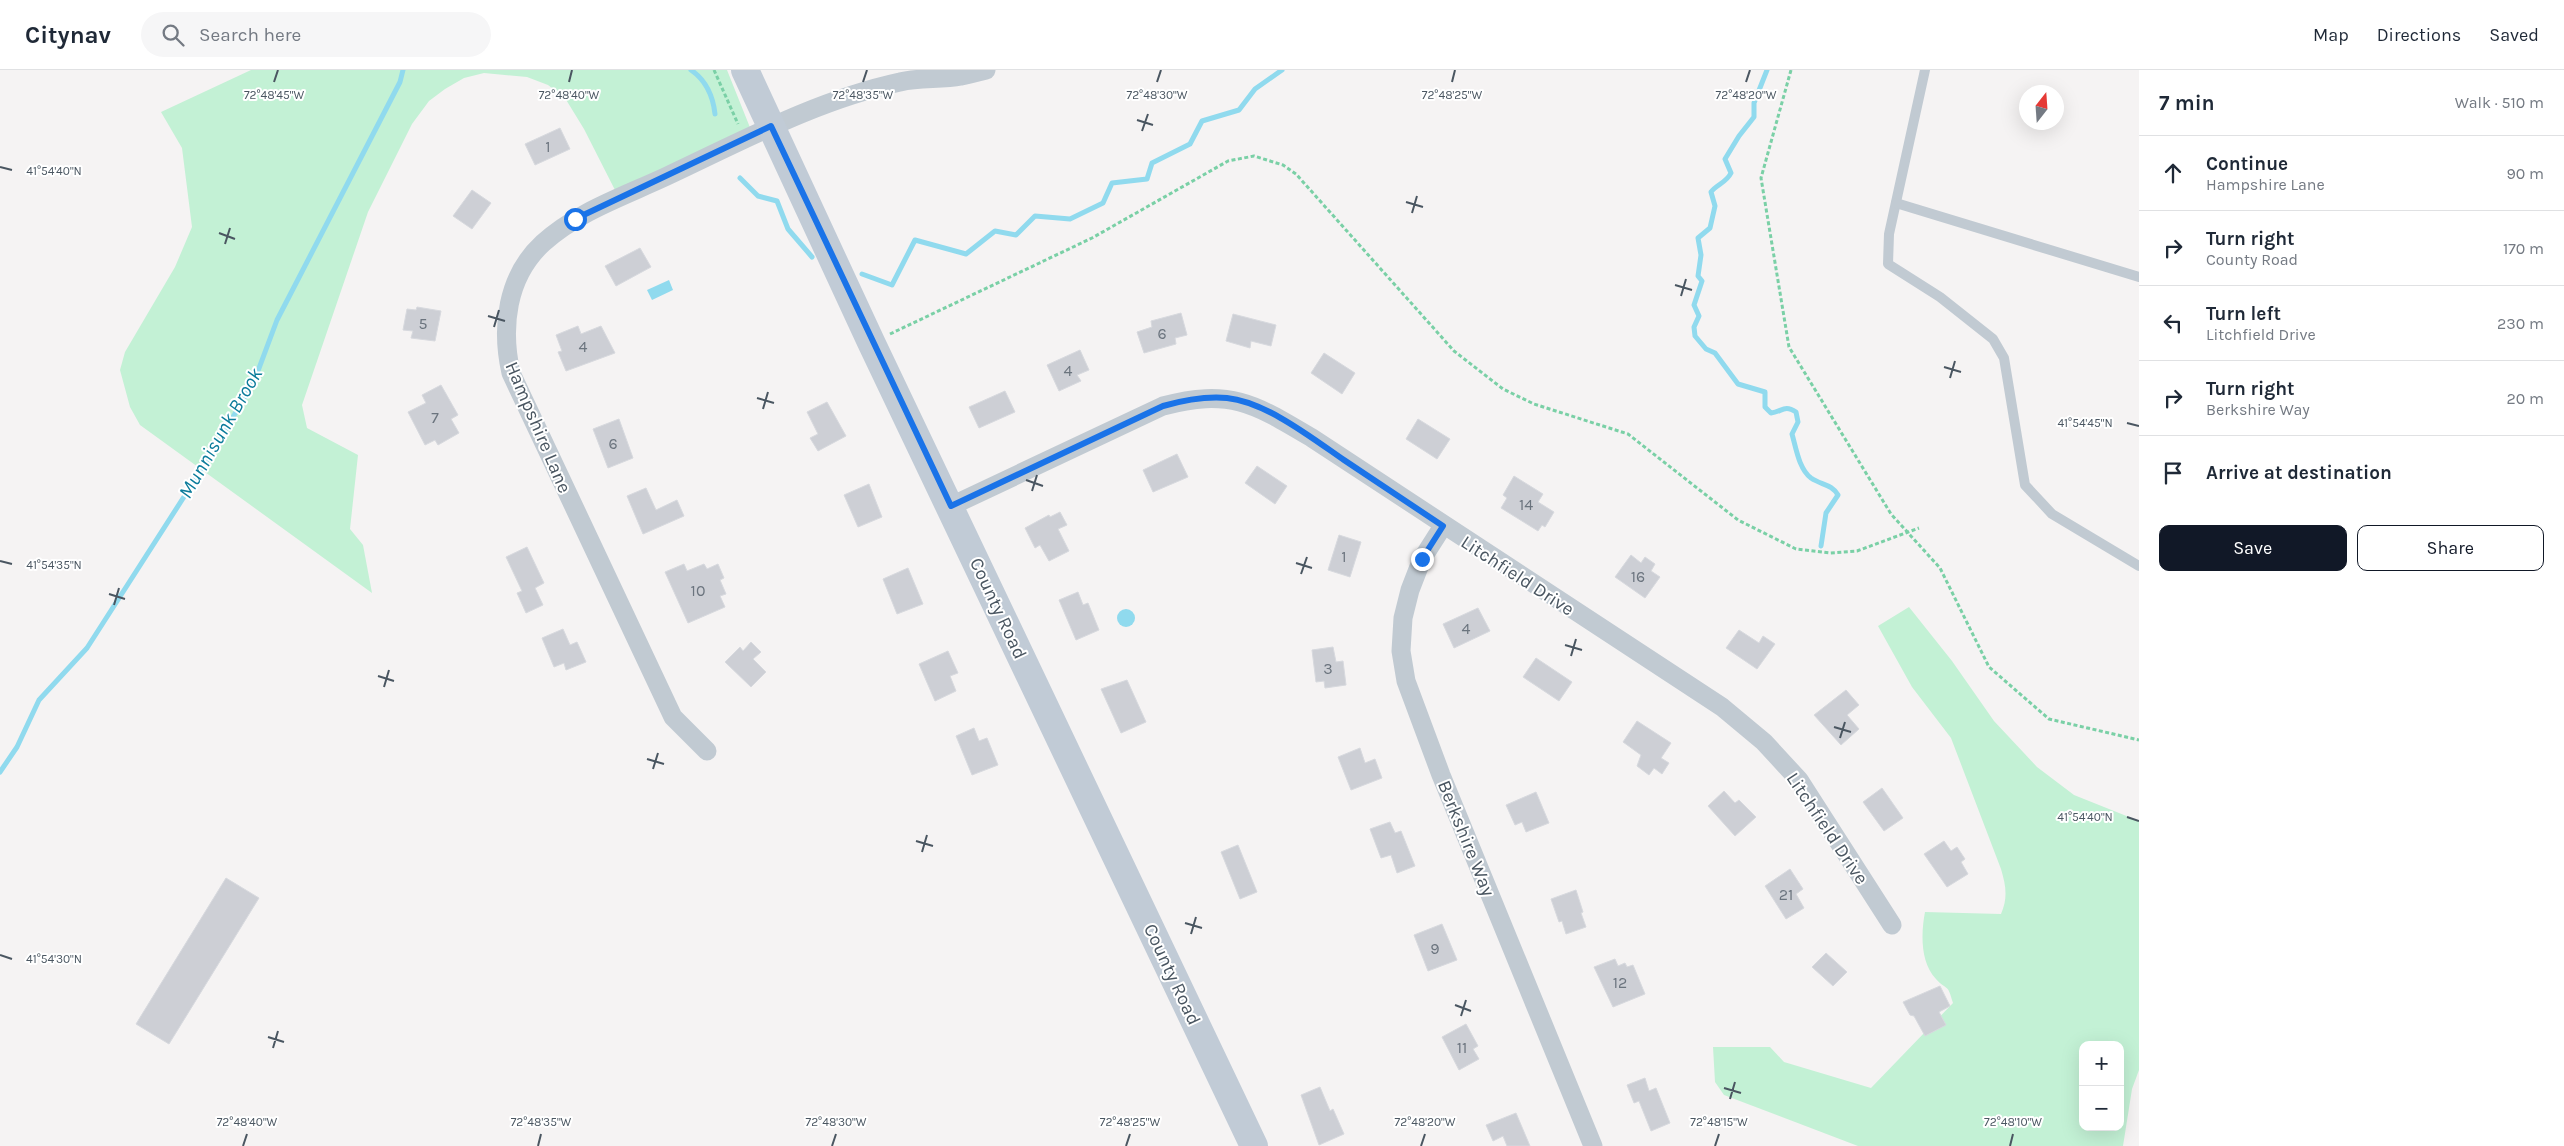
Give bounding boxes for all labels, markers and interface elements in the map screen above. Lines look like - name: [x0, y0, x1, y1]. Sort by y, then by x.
- search box: [141, 12, 491, 57]
- text: Citynav: [25, 21, 111, 49]
- icon: search: [159, 21, 187, 49]
- text: Search here: [199, 24, 301, 46]
- text: Map: [2313, 24, 2349, 46]
- text: Directions: [2377, 24, 2461, 46]
- text: Saved: [2489, 24, 2539, 46]
- north arrow: [2019, 85, 2064, 130]
- text: 72°48'45"W: [244, 88, 304, 102]
- text: 72°48'40"W: [539, 88, 600, 102]
- text: 72°48'35"W: [833, 88, 894, 102]
- text: 72°48'30"W: [1127, 88, 1188, 102]
- text: 72°48'25"W: [1422, 88, 1483, 102]
- text: 72°48'20"W: [1716, 88, 1777, 102]
- text: 7 min: [2159, 91, 2215, 115]
- text: Walk · 510 m: [2455, 93, 2544, 112]
- house number: 1: [545, 137, 551, 156]
- text: Continue: [2206, 153, 2288, 175]
- icon: ahead: [2159, 159, 2187, 187]
- text: 41°54'40"N: [26, 164, 82, 178]
- text: 90 m: [2506, 164, 2544, 183]
- text: Hampshire Lane: [2206, 175, 2325, 194]
- route start: [564, 208, 587, 231]
- text: Turn right: [2206, 228, 2295, 250]
- icon: right: [2159, 234, 2187, 262]
- text: 170 m: [2503, 239, 2544, 258]
- text: County Road: [2206, 250, 2298, 269]
- text: Turn left: [2206, 303, 2281, 325]
- icon: left: [2159, 309, 2187, 337]
- house number: 5: [418, 314, 428, 333]
- text: 230 m: [2497, 314, 2544, 333]
- house number: 6: [1157, 324, 1167, 343]
- text: Litchfield Drive: [2206, 325, 2316, 344]
- house number: 4: [579, 337, 588, 356]
- street label: Hampshire Lane: [500, 358, 576, 497]
- house number: 4: [1064, 361, 1073, 380]
- water label: Munnisunk Brook: [174, 363, 268, 503]
- text: Turn right: [2206, 378, 2295, 400]
- icon: right: [2159, 384, 2187, 412]
- text: 20 m: [2506, 389, 2544, 408]
- text: Berkshire Way: [2206, 400, 2310, 419]
- house number: 7: [431, 408, 439, 427]
- text: 41°54'45"N: [2057, 416, 2113, 430]
- house number: 6: [608, 434, 618, 453]
- icon: arrive: [2159, 459, 2187, 487]
- text: Arrive at destination: [2206, 462, 2392, 484]
- house number: 14: [1519, 495, 1533, 514]
- button: Save: [2159, 525, 2347, 571]
- button: Share: [2357, 525, 2544, 571]
- street label: Litchfield Drive: [1457, 531, 1578, 621]
- house number: 1: [1341, 547, 1347, 566]
- route end: [1411, 548, 1434, 571]
- street label: County Road: [965, 554, 1031, 663]
- text: 41°54'35"N: [26, 558, 82, 572]
- house number: 16: [1631, 567, 1645, 586]
- house number: 10: [691, 581, 705, 600]
- house number: 4: [1462, 619, 1471, 638]
- house number: 3: [1323, 659, 1333, 678]
- street label: Litchfield Drive: [1782, 768, 1873, 889]
- street label: Berkshire Way: [1433, 777, 1499, 900]
- text: 41°54'40"N: [2057, 810, 2113, 824]
- house number: 21: [1779, 885, 1793, 904]
- street label: County Road: [1139, 920, 1205, 1029]
- house number: 9: [1430, 939, 1440, 958]
- text: 41°54'30"N: [26, 952, 82, 966]
- house number: 12: [1613, 973, 1627, 992]
- house number: 11: [1457, 1038, 1467, 1057]
- map controls: [2079, 1041, 2124, 1131]
- button: +: [2079, 1041, 2124, 1086]
- button: −: [2079, 1086, 2124, 1131]
- text: 72°48'40"W: [217, 1115, 278, 1129]
- text: 72°48'35"W: [511, 1115, 572, 1129]
- text: 72°48'30"W: [806, 1115, 867, 1129]
- text: 72°48'25"W: [1100, 1115, 1161, 1129]
- text: 72°48'20"W: [1395, 1115, 1456, 1129]
- text: 72°48'15"W: [1690, 1115, 1748, 1129]
- text: 72°48'10"W: [1984, 1115, 2042, 1129]

